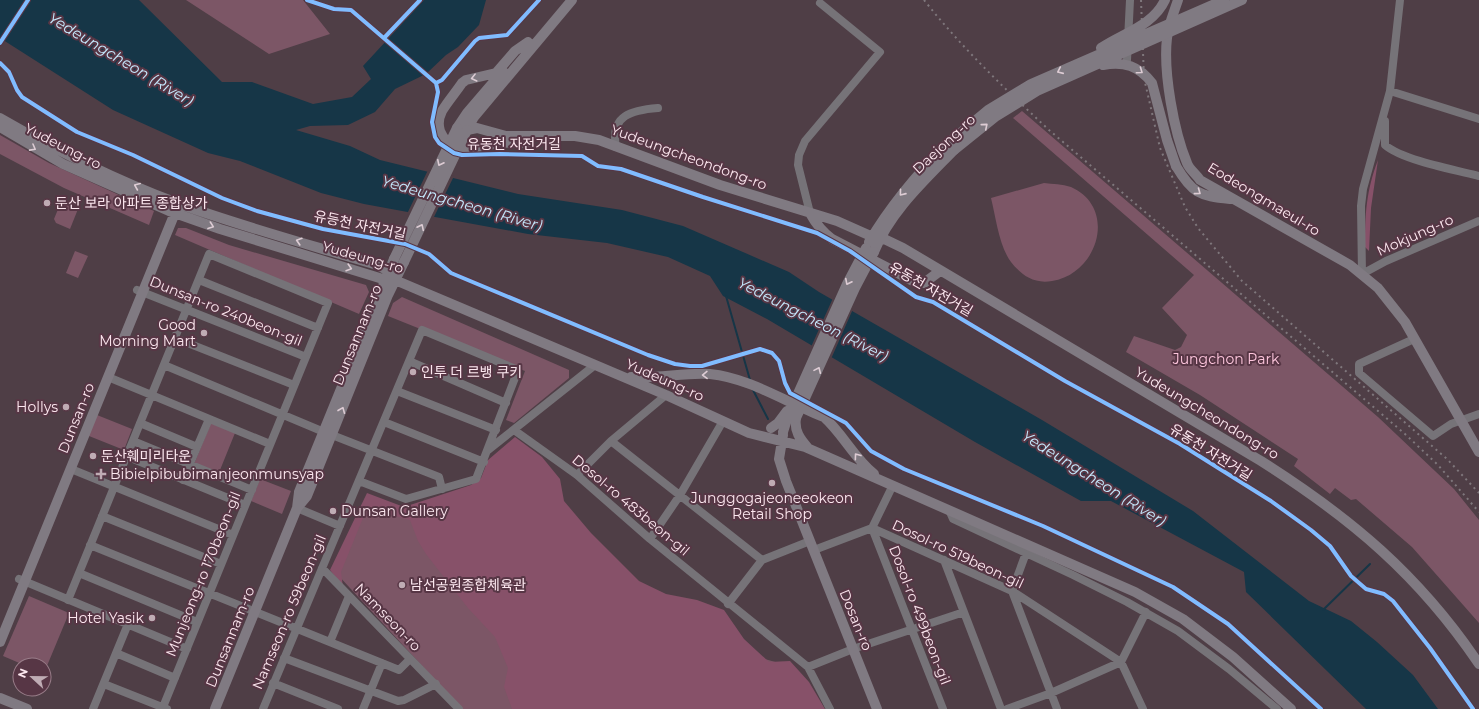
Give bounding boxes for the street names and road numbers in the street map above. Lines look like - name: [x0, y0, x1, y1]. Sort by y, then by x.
- street label: Daejong-ro: [909, 110, 979, 178]
- street label: Yudeung-ro: [22, 119, 105, 173]
- street label: Yudeungcheondong-ro: [608, 120, 770, 194]
- street label: 유동천 자전거길: [467, 135, 561, 153]
- street label: Eodeongmaeul-ro: [1204, 158, 1324, 240]
- street label: 유등천 자전거길: [312, 206, 408, 244]
- street label: Mokjung-ro: [1374, 210, 1456, 260]
- street label: Yudeung-ro: [320, 237, 406, 277]
- street label: 유동천 자전거길: [886, 258, 976, 320]
- street label: Dunsan-ro 240beon-gil: [147, 272, 305, 350]
- street label: Dunsannam-ro: [329, 282, 385, 388]
- street label: Yudeung-ro: [623, 355, 707, 405]
- street label: Yudeungcheondong-ro: [1132, 363, 1283, 463]
- street label: Dunsan-ro: [54, 380, 98, 456]
- street label: 유동천 자전거길: [1166, 420, 1256, 484]
- street label: Dosol-ro 483beon-gil: [569, 451, 693, 559]
- street label: Munjeong-ro 170beon-gil: [162, 489, 244, 659]
- street label: Dosol-ro 519beon-gil: [889, 516, 1027, 592]
- street label: Namseon-ro 59beon-gil: [248, 532, 330, 692]
- street label: Dosol-ro 499beon-gil: [885, 543, 955, 687]
- street label: Namseon-ro: [351, 579, 425, 655]
- street label: Dunsannam-ro: [202, 584, 258, 690]
- street label: Dosan-ro: [836, 587, 876, 653]

